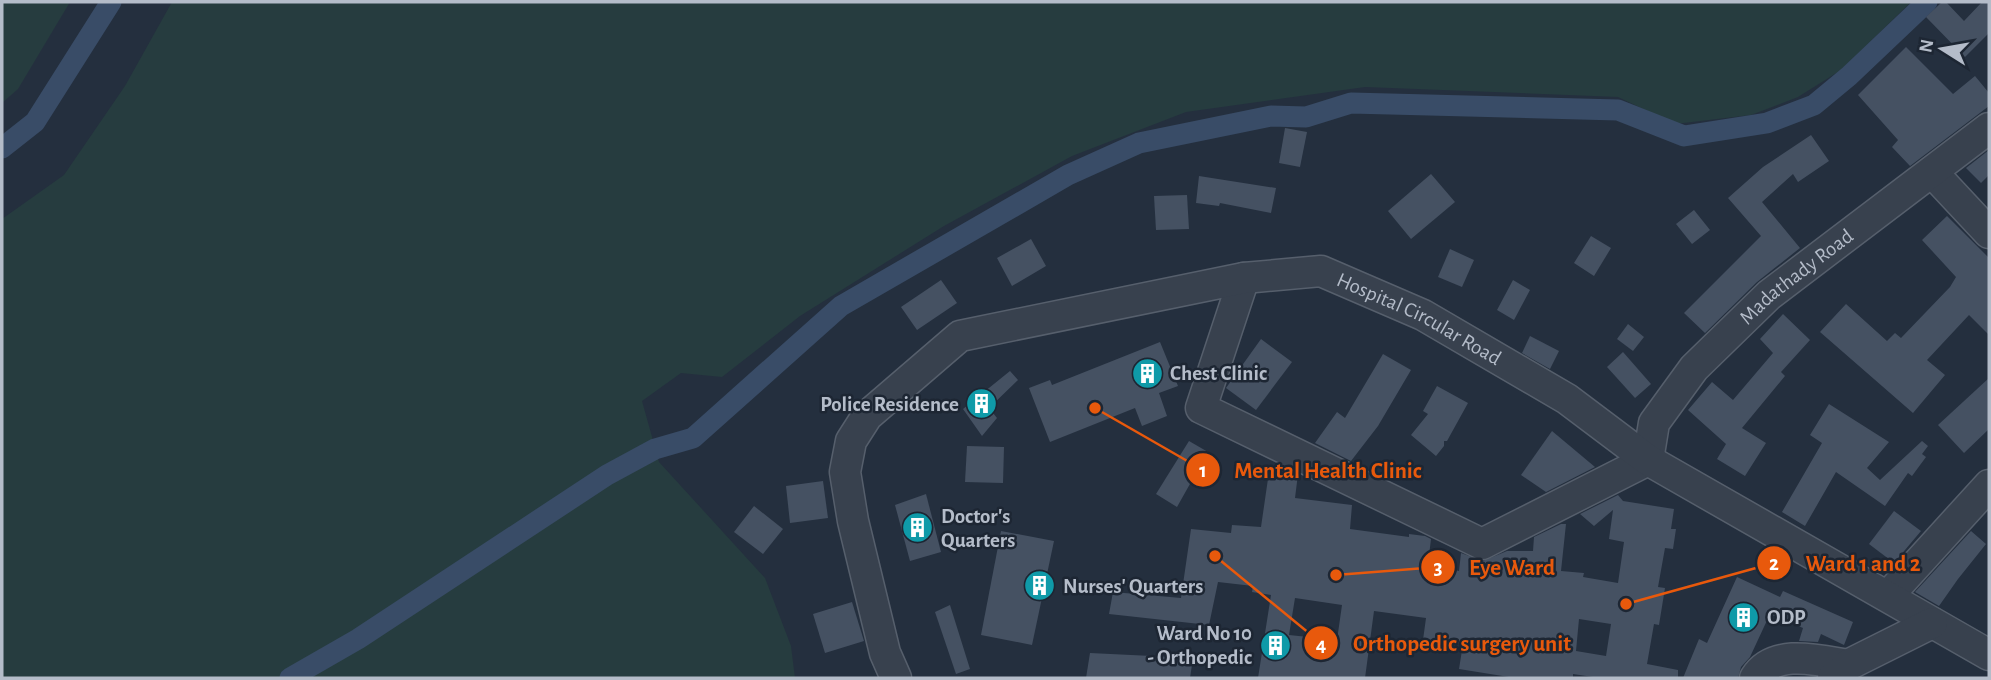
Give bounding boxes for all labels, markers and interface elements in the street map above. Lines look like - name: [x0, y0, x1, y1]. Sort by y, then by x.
- north arrow: [1907, 14, 1977, 84]
- text: N: [1916, 38, 1937, 54]
- street label: Madathady Road: [1735, 225, 1857, 328]
- street label: Hospital Circular Road: [1334, 269, 1505, 369]
- building icon: Chest Clinic: [1130, 356, 1164, 390]
- place label: Chest Clinic: [1170, 363, 1267, 384]
- building icon: Police Residence: [965, 387, 999, 421]
- place label: Police Residence: [820, 394, 959, 415]
- callout: Mental Health Clinic: [1186, 448, 1436, 492]
- text: 1: [1199, 460, 1207, 481]
- text: Mental Health Clinic: [1234, 460, 1422, 483]
- place label: Doctor's Quarters: [941, 506, 1015, 552]
- building icon: Doctor's Quarters: [901, 511, 935, 545]
- callout: Ward 1 and 2: [1757, 541, 1935, 585]
- callout: Eye Ward: [1420, 545, 1569, 589]
- text: 2: [1769, 553, 1779, 574]
- text: Ward 1 and 2: [1805, 553, 1921, 576]
- text: 3: [1433, 557, 1443, 578]
- text: Eye Ward: [1469, 557, 1555, 580]
- building icon: Nurses' Quarters: [1023, 569, 1057, 603]
- place label: Nurses' Quarters: [1063, 576, 1203, 598]
- building icon: ODP: [1727, 600, 1761, 634]
- place label: ODP: [1767, 607, 1806, 628]
- callout: Orthopedic surgery unit: [1304, 621, 1585, 665]
- place label: Ward No 10 - Orthopedic: [1148, 623, 1252, 668]
- building icon: Ward No 10 - Orthopedic: [1258, 628, 1292, 662]
- text: Orthopedic surgery unit: [1353, 633, 1571, 656]
- text: 4: [1316, 634, 1326, 655]

